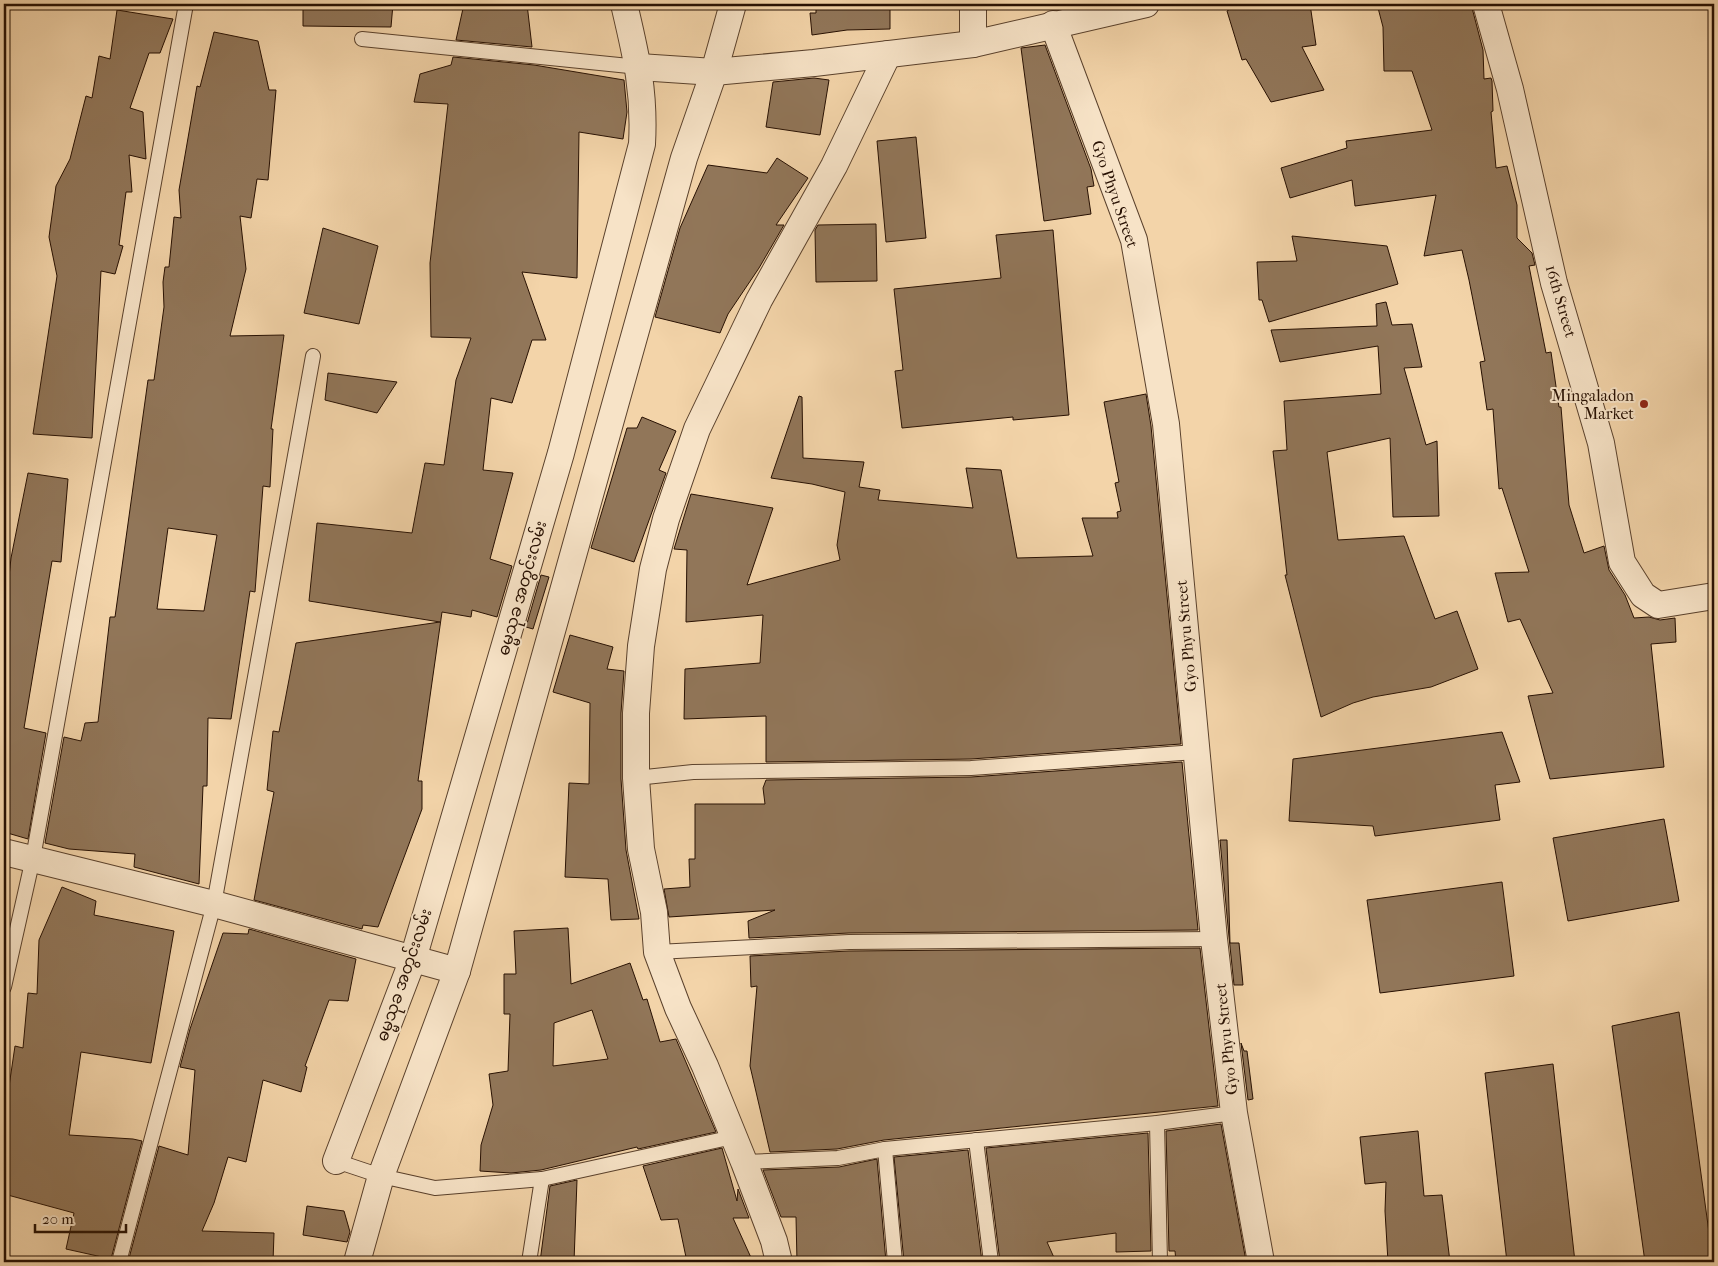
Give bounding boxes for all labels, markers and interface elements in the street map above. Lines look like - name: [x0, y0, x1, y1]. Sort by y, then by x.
- street label: Gyo Phyu Street: [1088, 138, 1142, 250]
- street label: 16th Street: [1542, 262, 1581, 340]
- place label: Mingaladon Market: [1552, 386, 1635, 423]
- marker: Mingaladon Market: [1638, 398, 1650, 410]
- street label: ဓမ္မသုခ အတွင်းလမ်း: [492, 518, 555, 659]
- street label: Gyo Phyu Street: [1172, 579, 1200, 693]
- street label: ဓမ္မသုခ အတွင်းလမ်း: [370, 905, 440, 1046]
- street label: Gyo Phyu Street: [1211, 982, 1241, 1096]
- scale bar: [35, 1201, 126, 1233]
- text: 20 m: [42, 1210, 74, 1228]

